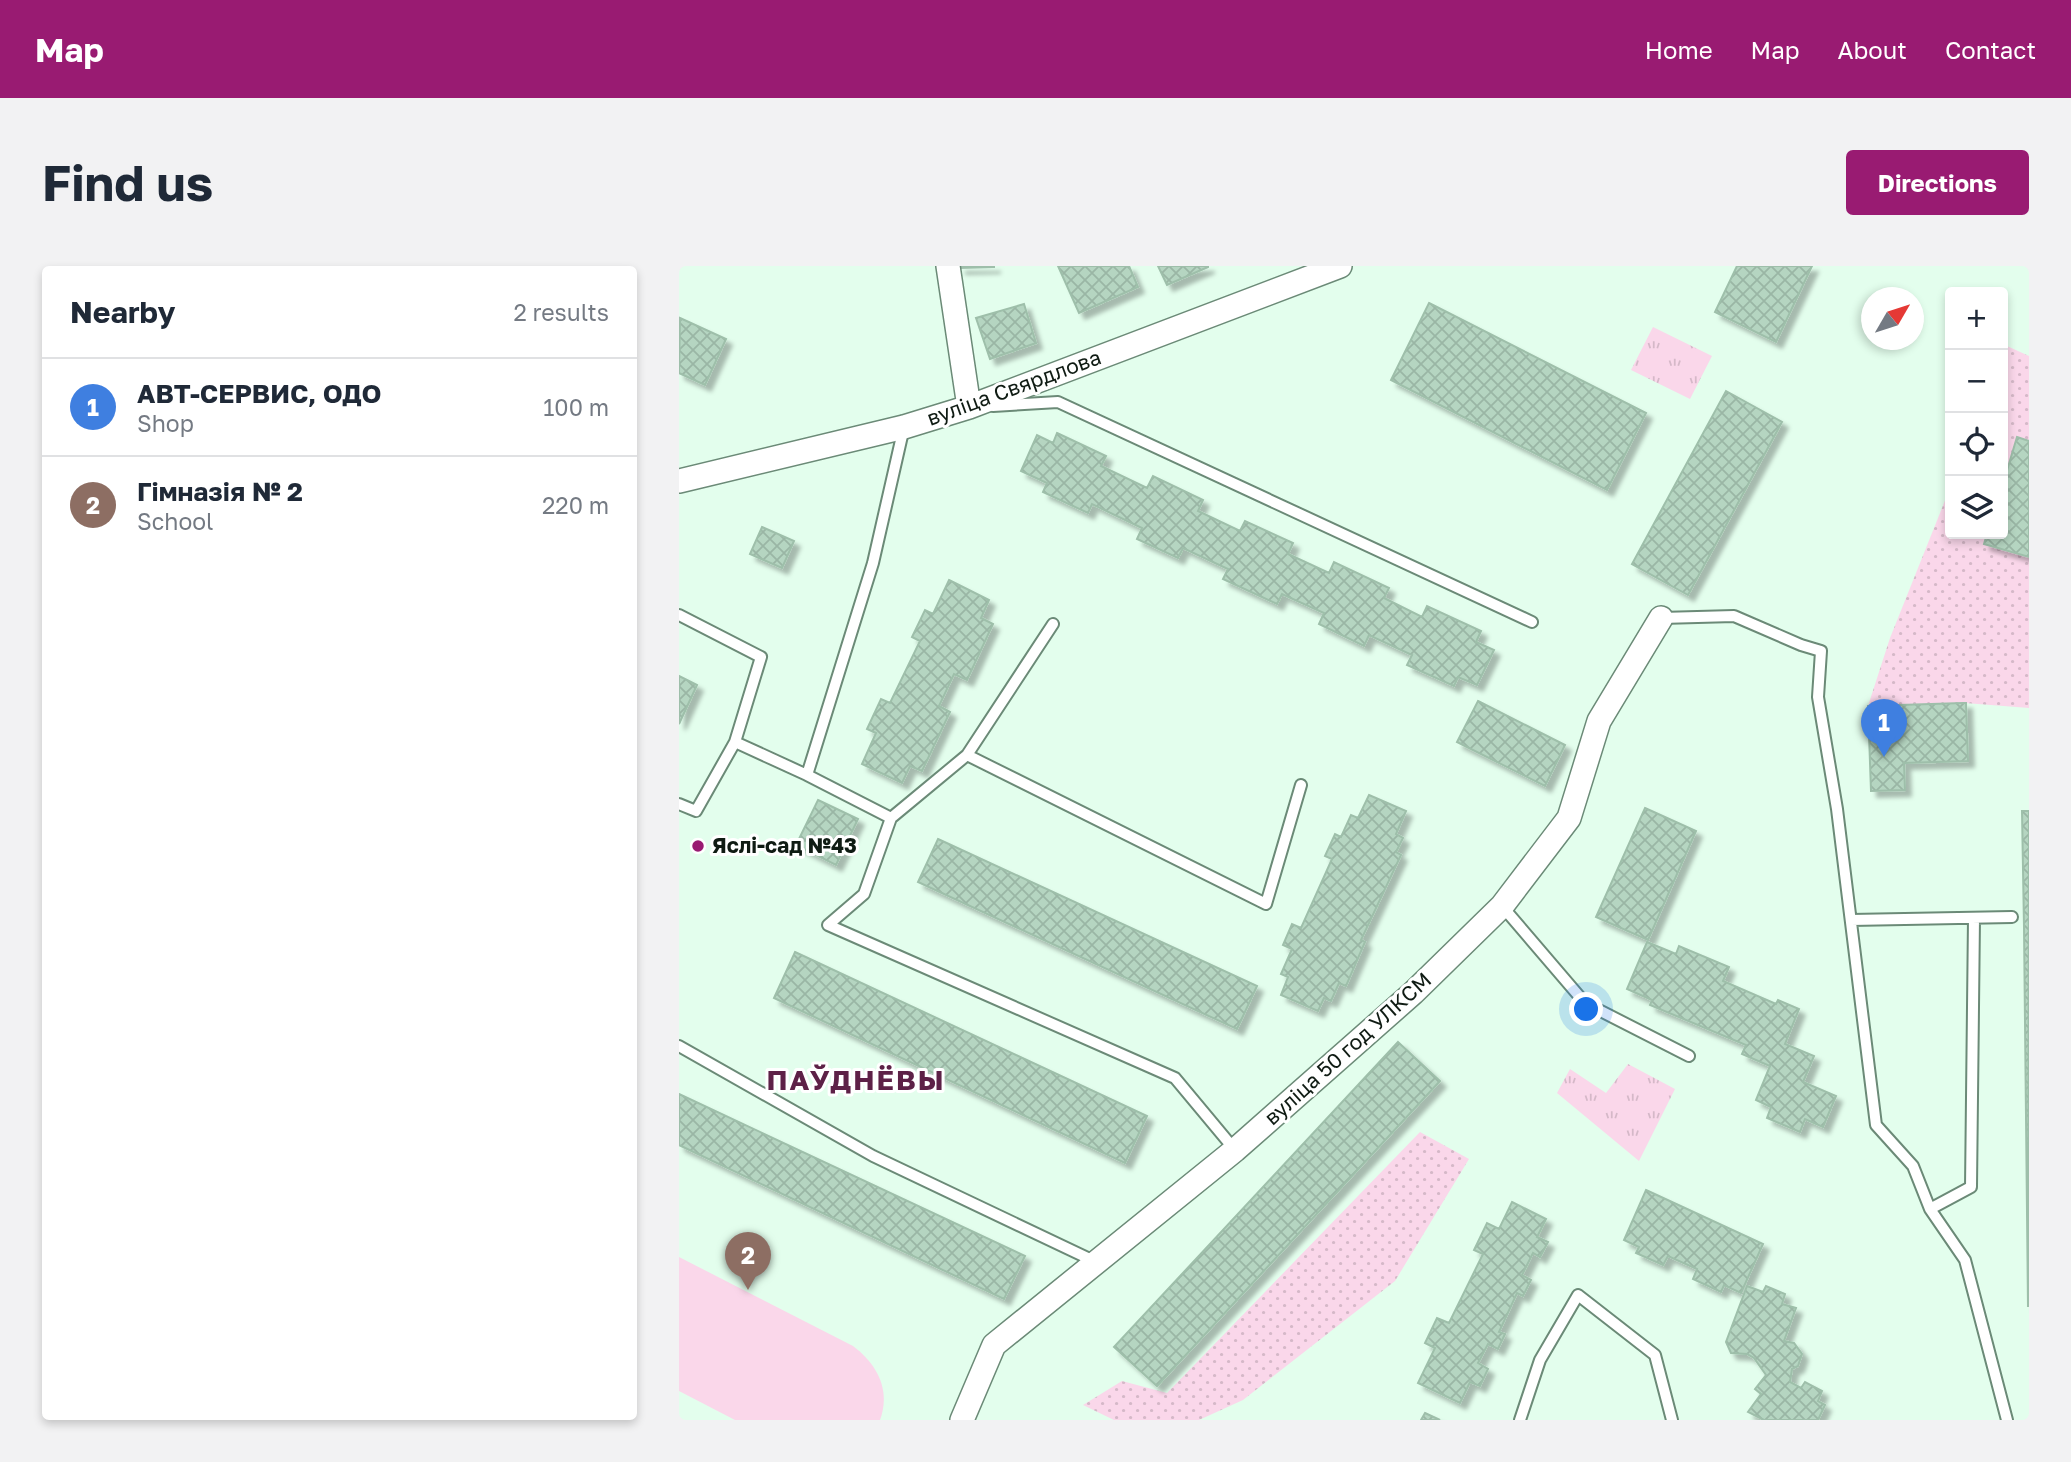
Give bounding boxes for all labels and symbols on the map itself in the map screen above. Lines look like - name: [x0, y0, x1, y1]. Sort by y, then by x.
- north arrow: [1861, 287, 1924, 350]
- street label: вуліца Свярдлова: [923, 343, 1104, 431]
- pin: 1: [1861, 699, 1907, 757]
- place label: Яслі-сад №43: [712, 832, 857, 858]
- marker: Яслі-сад №43: [690, 838, 706, 854]
- street label: вуліца 50 год УЛКСМ: [1258, 966, 1436, 1130]
- your location: [1569, 992, 1603, 1026]
- district label: ПАЎДНЁВЫ: [767, 1063, 945, 1096]
- pin: 2: [725, 1232, 771, 1290]

